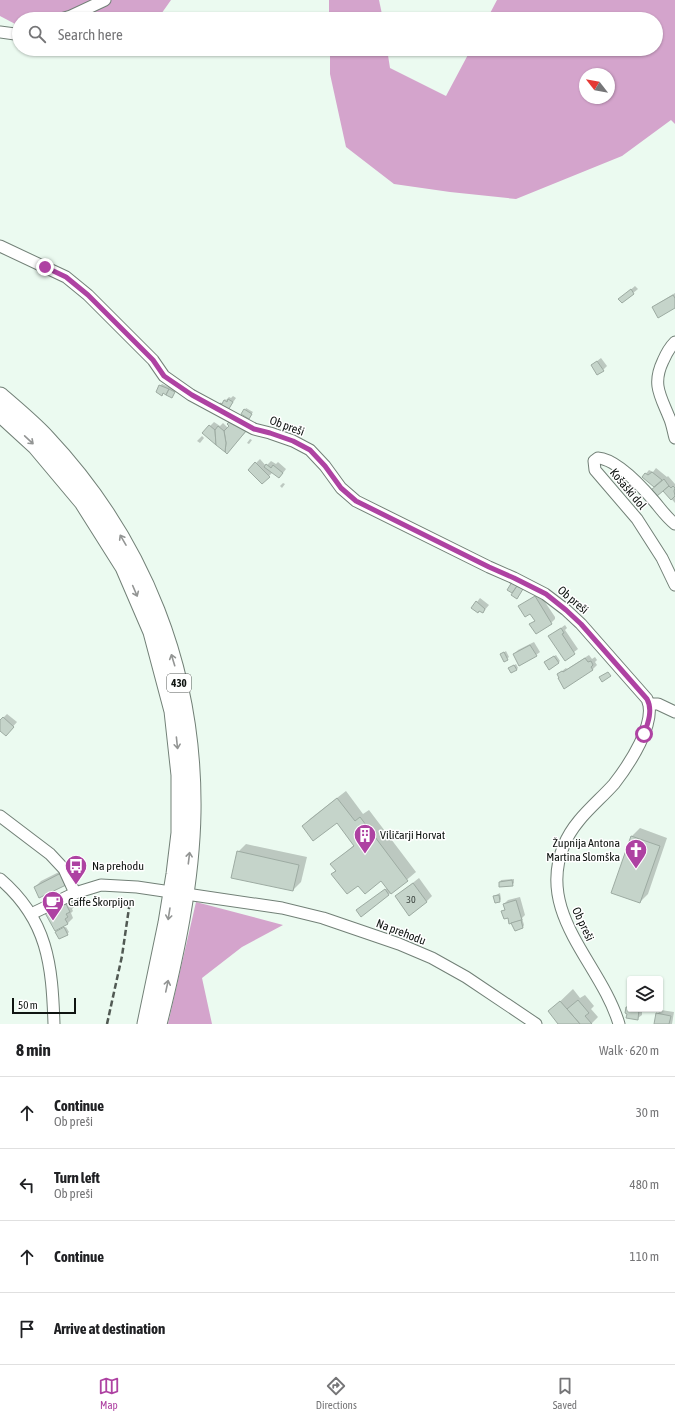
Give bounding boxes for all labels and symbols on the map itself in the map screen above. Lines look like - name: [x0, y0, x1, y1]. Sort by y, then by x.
- north arrow: [579, 68, 615, 104]
- route end: [36, 258, 54, 276]
- street label: Ob preši: [268, 413, 306, 439]
- one-way arrow: [24, 435, 34, 444]
- street label: Košaški dol: [607, 466, 650, 513]
- one-way arrow: [118, 534, 126, 546]
- street label: Ob preši: [555, 583, 591, 617]
- one-way arrow: [131, 585, 139, 597]
- one-way arrow: [169, 654, 176, 667]
- road number: 430: [167, 674, 191, 692]
- route start: [635, 725, 653, 743]
- one-way arrow: [173, 736, 181, 749]
- building icon: Viličarji Horvat: [352, 822, 378, 855]
- place label: Viličarji Horvat: [380, 828, 446, 842]
- place label: Župnija Antona Martina Slomška: [546, 836, 620, 864]
- church icon: Župnija Antona Martina Slomška: [623, 837, 649, 870]
- one-way arrow: [185, 852, 193, 865]
- bus stop icon: Na prehodu: [63, 853, 89, 886]
- place label: Na prehodu: [92, 859, 144, 873]
- cafe icon: Caffe Škorpijon: [40, 889, 66, 922]
- house number: 30: [406, 894, 416, 905]
- place label: Caffe Škorpijon: [68, 895, 135, 909]
- street label: Ob preši: [569, 905, 597, 943]
- one-way arrow: [164, 907, 172, 920]
- street label: Na prehodu: [374, 916, 428, 948]
- one-way arrow: [164, 980, 172, 993]
- scale bar: [12, 996, 76, 1015]

